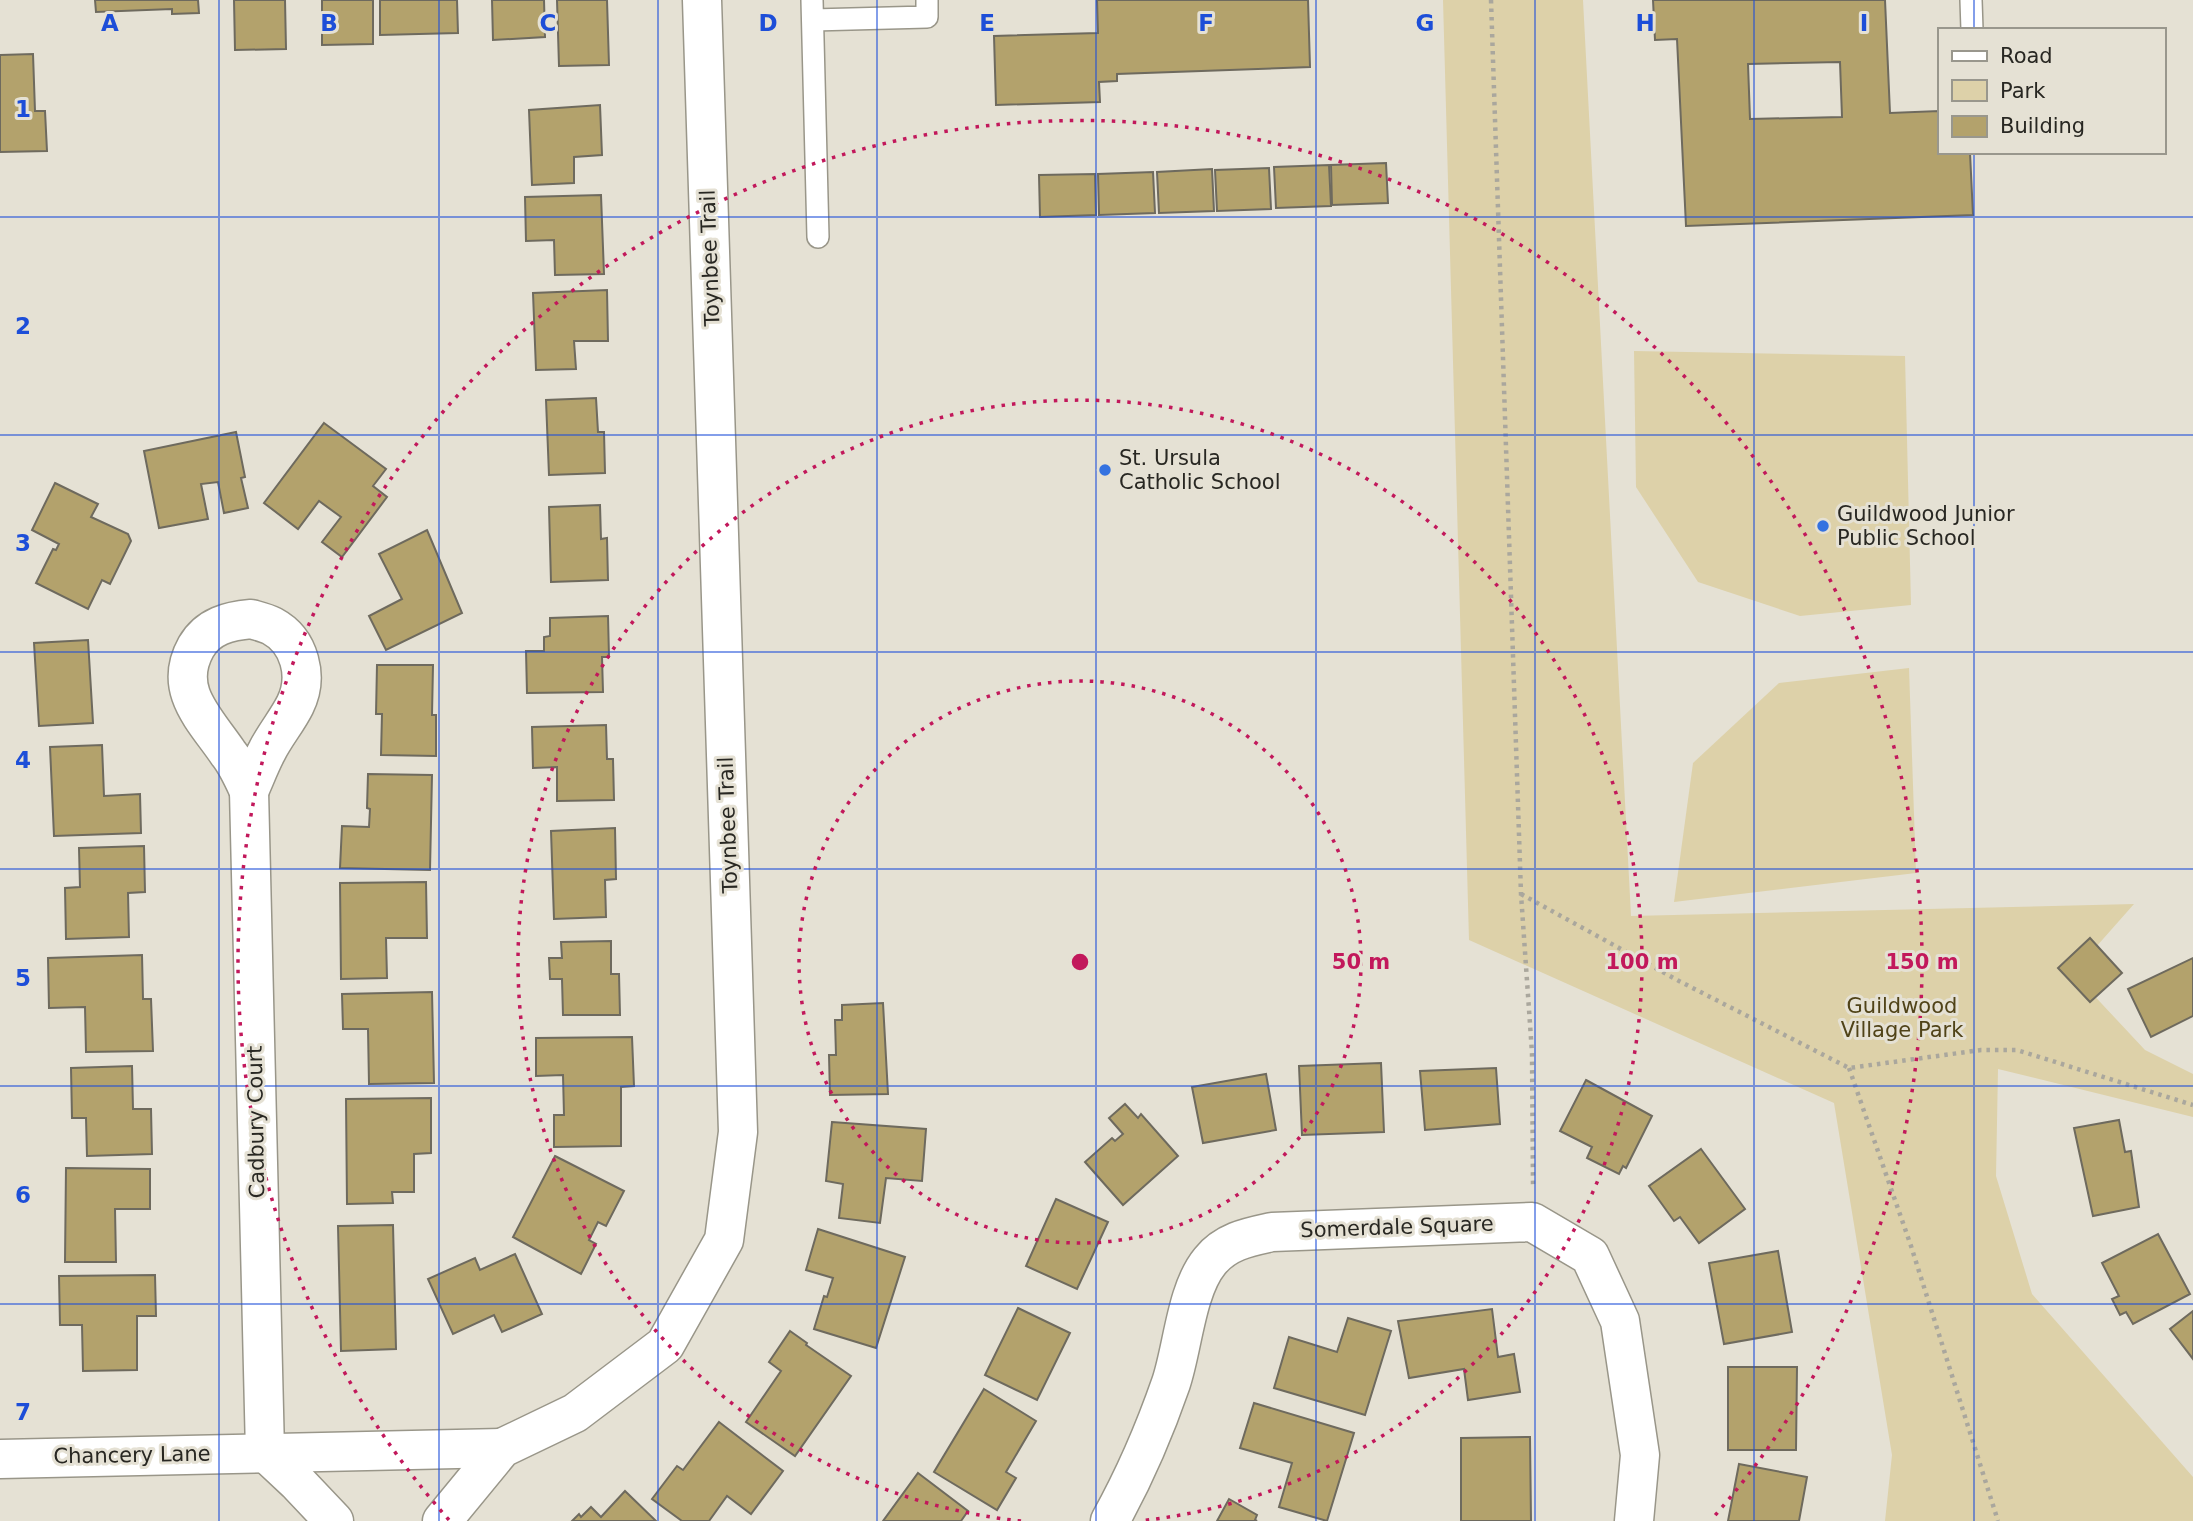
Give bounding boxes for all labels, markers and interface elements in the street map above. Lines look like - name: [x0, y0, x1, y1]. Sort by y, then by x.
- text: A: [101, 10, 119, 36]
- text: B: [320, 10, 338, 36]
- text: C: [540, 10, 556, 36]
- text: D: [758, 10, 778, 36]
- text: E: [979, 10, 995, 36]
- text: F: [1198, 10, 1214, 36]
- text: G: [1416, 10, 1434, 36]
- text: H: [1635, 10, 1655, 36]
- text: I: [1860, 10, 1868, 36]
- legend: [1938, 28, 2165, 154]
- text: Road: [2000, 44, 2053, 68]
- text: Park: [2000, 79, 2046, 103]
- text: 1: [15, 96, 31, 122]
- text: Building: [2000, 114, 2085, 138]
- street label: Toynbee Trail: [696, 189, 724, 328]
- text: 2: [15, 313, 31, 339]
- place label: St. Ursula Catholic School: [1119, 446, 1281, 494]
- marker: St. Ursula Catholic School: [1097, 462, 1113, 478]
- place label: Guildwood Junior Public School: [1837, 502, 2015, 550]
- marker: Guildwood Junior Public School: [1815, 518, 1831, 534]
- text: 3: [15, 530, 31, 556]
- text: 4: [15, 747, 31, 773]
- street label: Toynbee Trail: [714, 756, 742, 895]
- centre of rings: [1068, 950, 1092, 974]
- text: 50 m: [1332, 950, 1390, 974]
- text: 100 m: [1605, 950, 1679, 974]
- text: 150 m: [1885, 950, 1959, 974]
- text: 5: [15, 965, 31, 991]
- park label: Guildwood Village Park: [1841, 994, 1964, 1042]
- street label: Cadbury Court: [243, 1045, 269, 1199]
- text: 6: [15, 1182, 31, 1208]
- street label: Somerdale Square: [1300, 1212, 1494, 1242]
- text: 7: [15, 1399, 31, 1425]
- street label: Chancery Lane: [53, 1442, 211, 1468]

